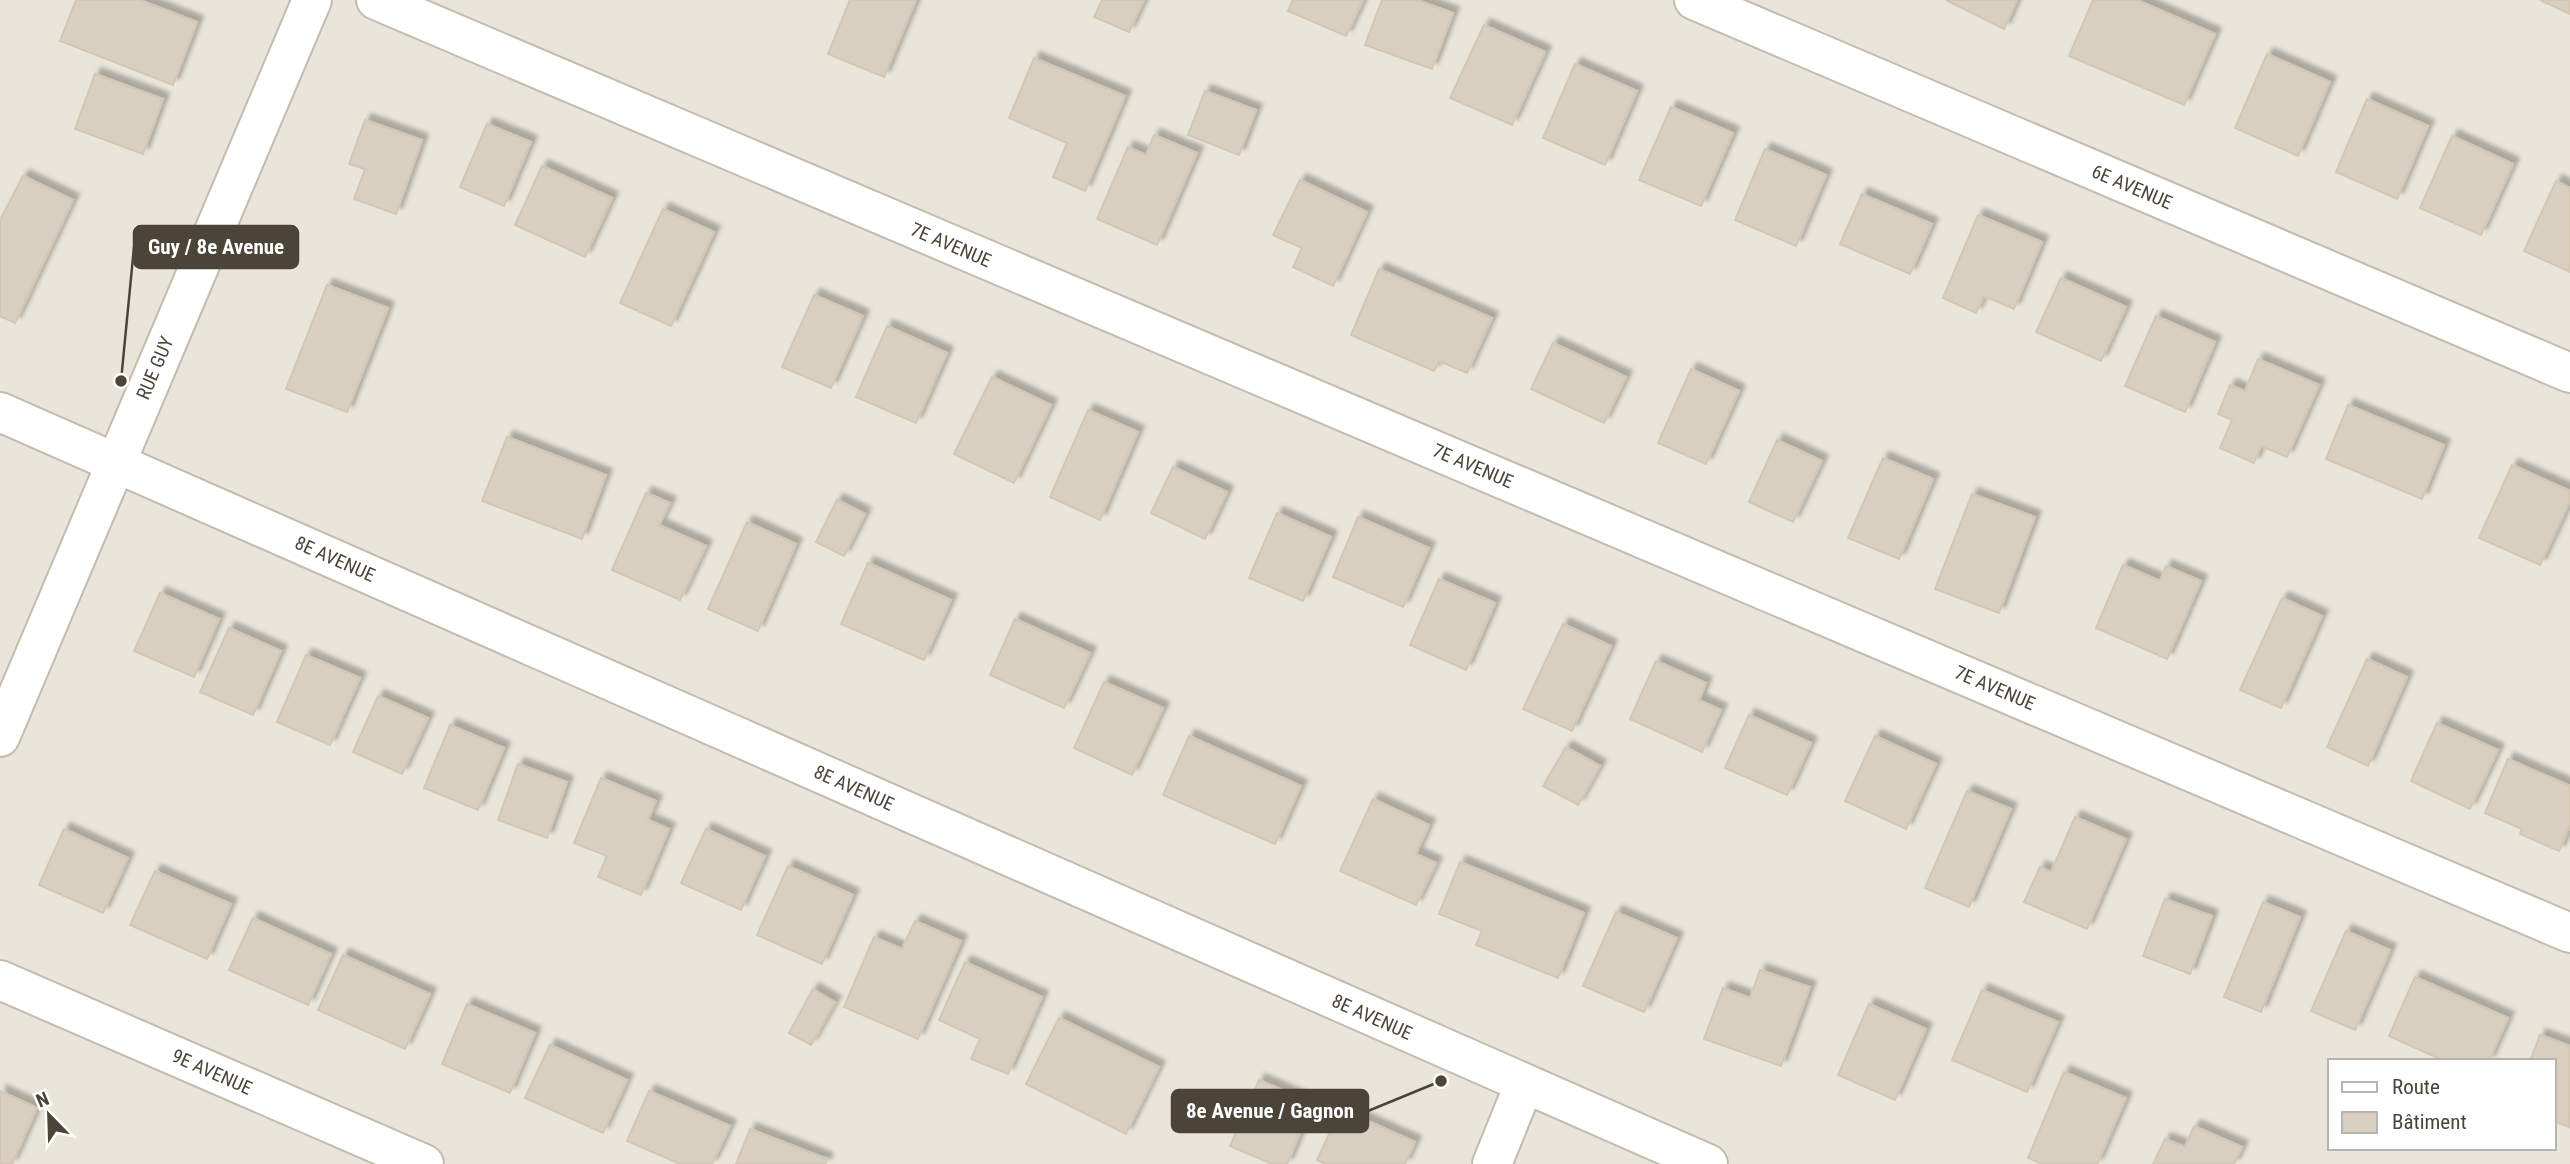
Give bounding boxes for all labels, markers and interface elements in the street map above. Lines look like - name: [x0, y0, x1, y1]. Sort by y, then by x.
- street label: 6E AVENUE: [2088, 160, 2176, 214]
- street label: 7E AVENUE: [907, 218, 995, 272]
- callout: Guy / 8e Avenue: [134, 226, 298, 268]
- text: Guy / 8e Avenue: [148, 235, 284, 259]
- street label: RUE GUY: [131, 333, 179, 403]
- street label: 7E AVENUE: [1429, 439, 1517, 493]
- street label: 8E AVENUE: [291, 531, 379, 587]
- street label: 7E AVENUE: [1951, 661, 2039, 715]
- street label: 8E AVENUE: [810, 760, 898, 816]
- street label: 8E AVENUE: [1328, 989, 1416, 1045]
- street label: 9E AVENUE: [168, 1044, 256, 1100]
- legend: [2328, 1059, 2556, 1150]
- text: Route: [2392, 1075, 2440, 1099]
- north arrow: [14, 1080, 84, 1150]
- text: N: [33, 1087, 52, 1113]
- callout: 8e Avenue / Gagnon: [1172, 1090, 1368, 1132]
- text: 8e Avenue / Gagnon: [1186, 1099, 1354, 1123]
- text: Bâtiment: [2392, 1110, 2467, 1134]

